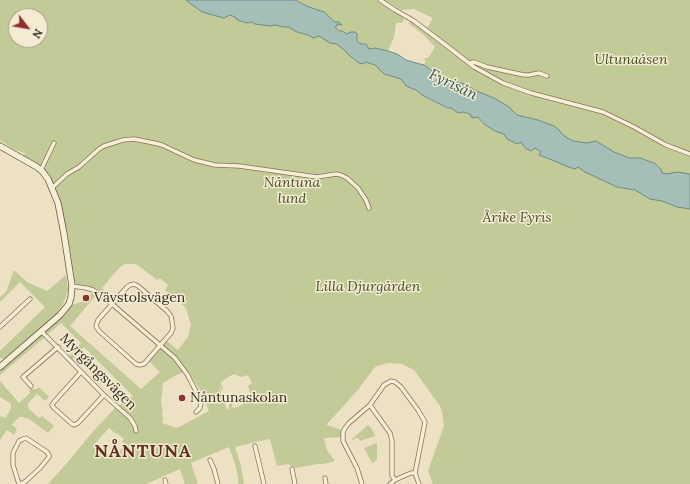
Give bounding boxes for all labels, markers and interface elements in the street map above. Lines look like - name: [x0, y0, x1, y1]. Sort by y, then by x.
- north arrow: [8, 8, 48, 48]
- text: N: [29, 26, 46, 41]
- park label: Ultunaåsen: [594, 52, 668, 68]
- water label: Fyrisån: [426, 66, 480, 104]
- park label: Nåntuna lund: [264, 175, 320, 208]
- park label: Årike Fyris: [483, 210, 551, 226]
- park label: Lilla Djurgården: [316, 279, 420, 295]
- place label: Vävstolsvägen: [94, 290, 185, 306]
- marker: Vävstolsvägen: [81, 293, 91, 303]
- street label: Myrgångsvägen: [56, 330, 140, 414]
- place label: Nåntunaskolan: [190, 390, 287, 406]
- marker: Nåntunaskolan: [177, 393, 187, 403]
- district label: NÅNTUNA: [94, 441, 192, 463]

